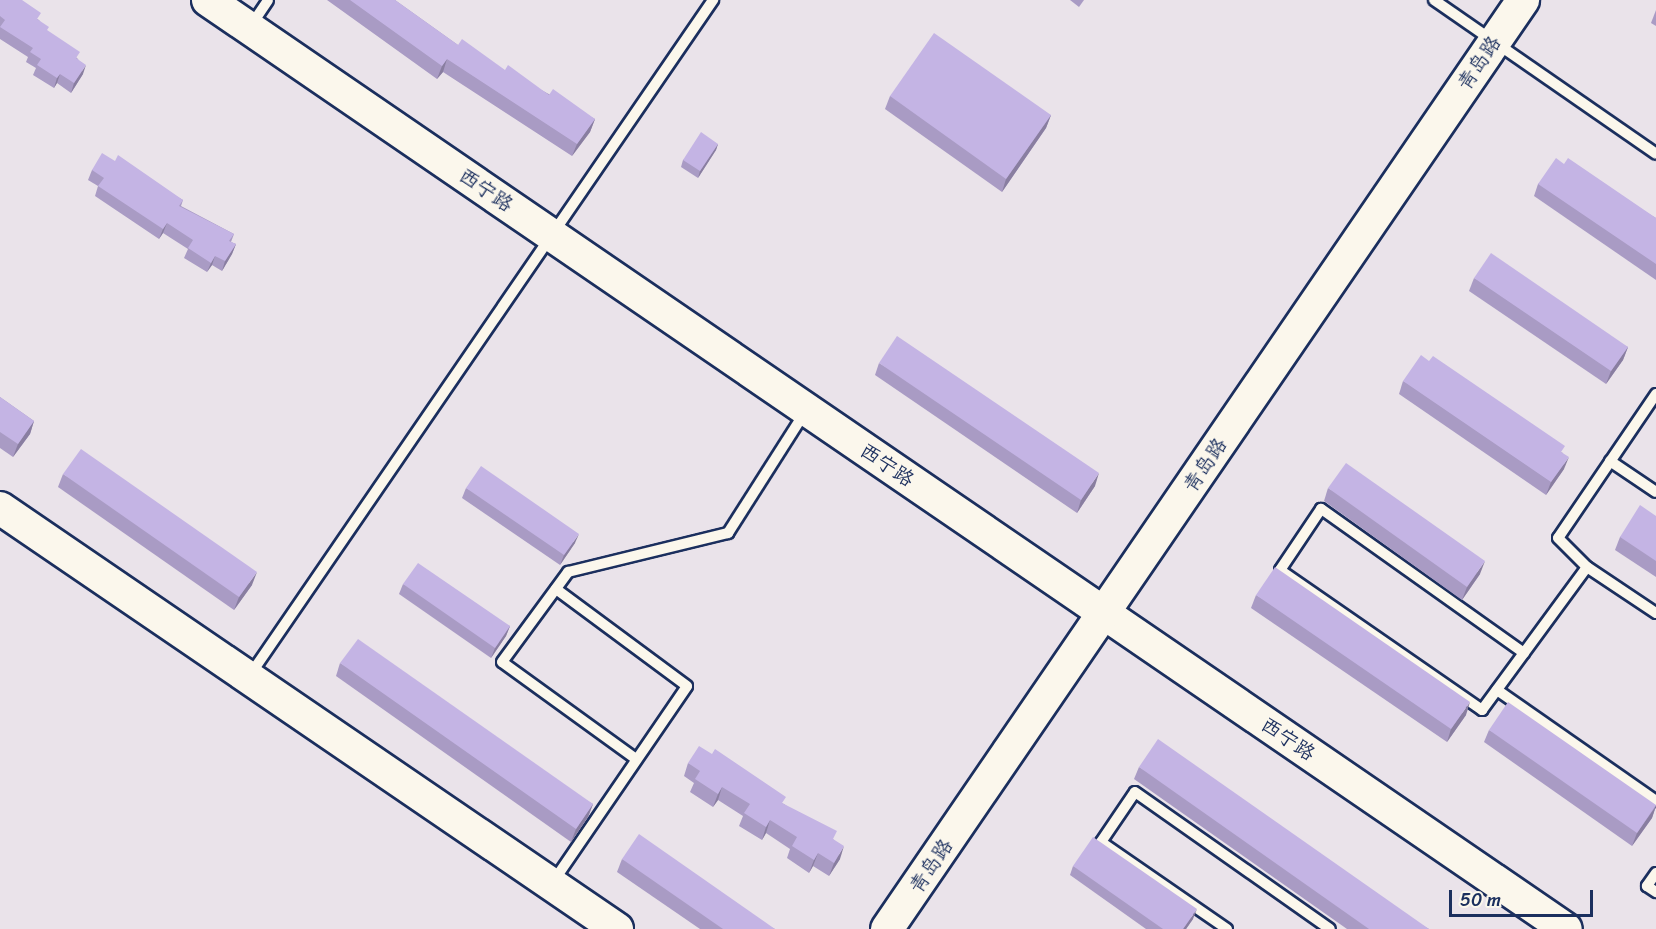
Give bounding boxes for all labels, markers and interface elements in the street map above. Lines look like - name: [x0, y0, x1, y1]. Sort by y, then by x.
- street label: 青岛路: [1452, 31, 1506, 95]
- street label: 西宁路: [454, 163, 518, 217]
- street label: 青岛路: [1178, 433, 1232, 497]
- street label: 西宁路: [855, 438, 919, 492]
- street label: 西宁路: [1256, 712, 1320, 766]
- street label: 青岛路: [904, 834, 958, 898]
- scale bar: [1452, 878, 1596, 916]
- text: 50 m: [1460, 884, 1501, 916]

